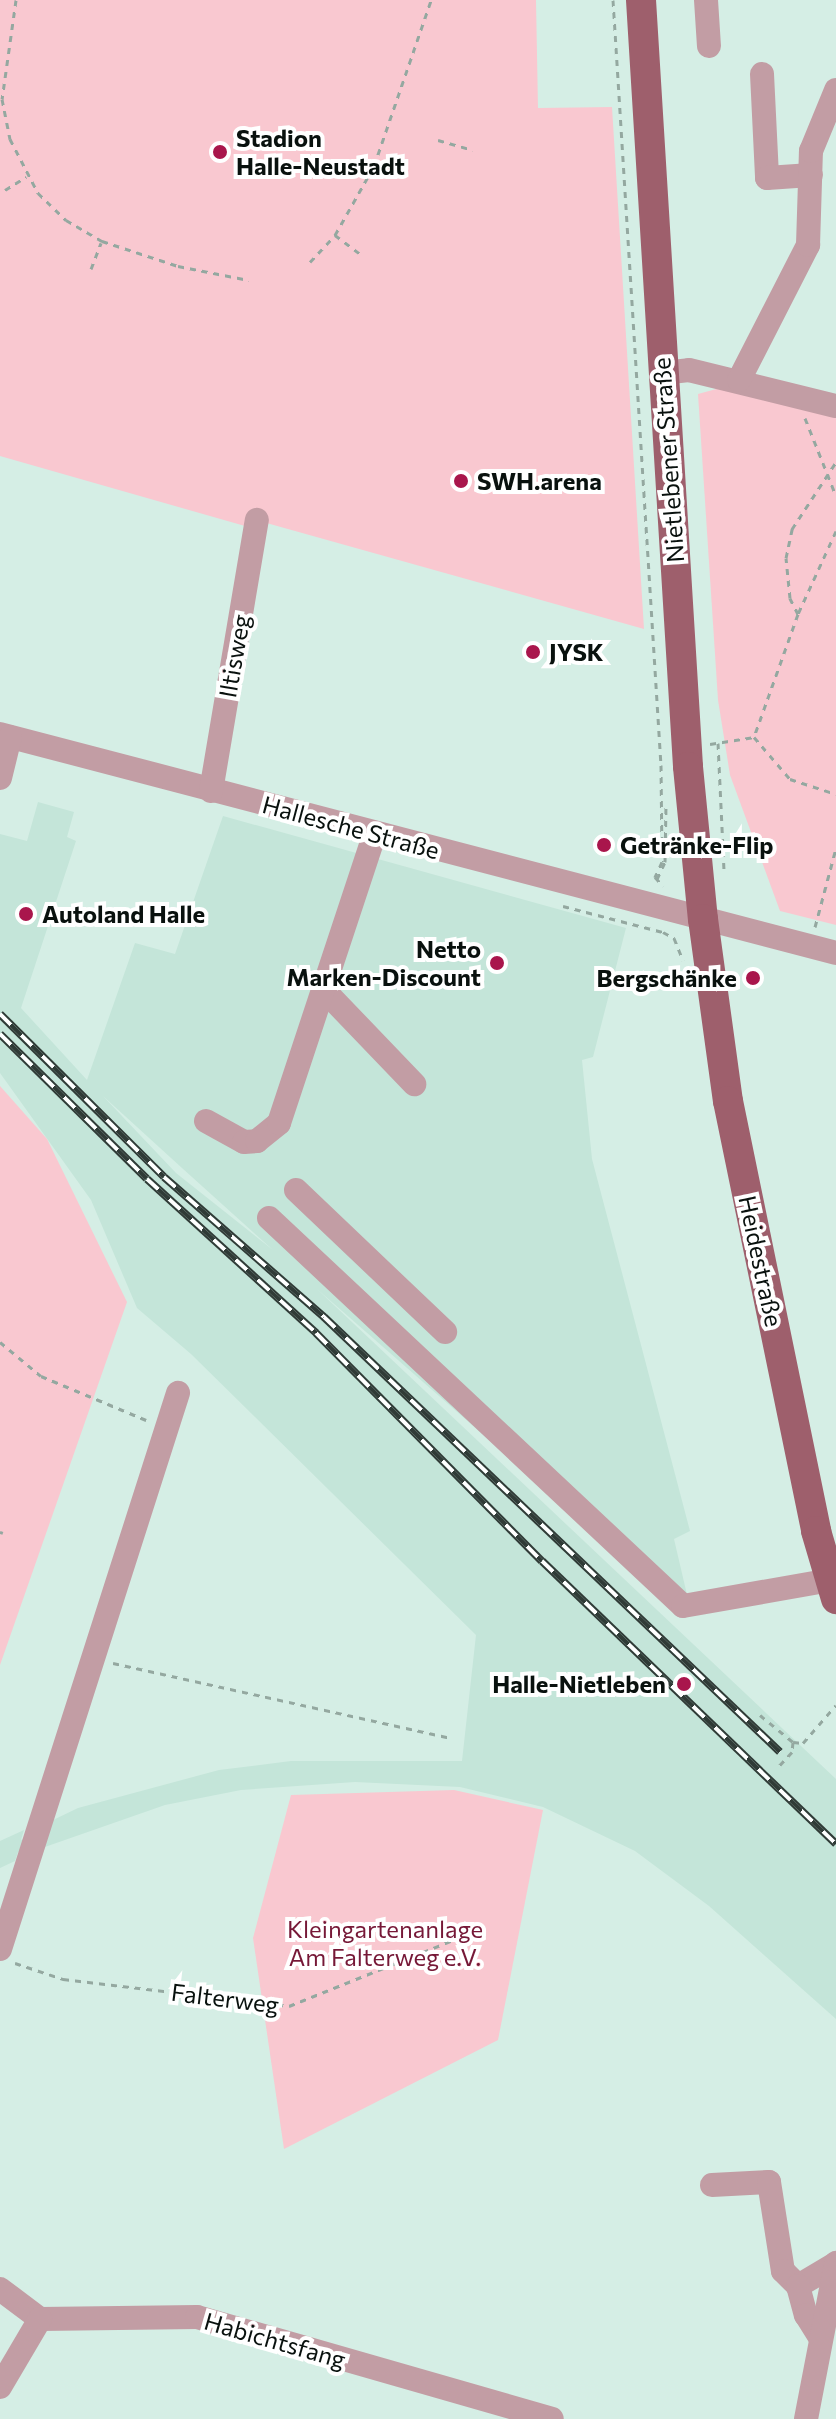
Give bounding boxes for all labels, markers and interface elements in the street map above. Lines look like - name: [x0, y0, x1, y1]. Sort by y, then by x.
- place label: Stadion Halle-Neustadt: [236, 124, 405, 180]
- marker: Stadion Halle-Neustadt: [211, 143, 229, 161]
- street label: Nietlebener Straße: [646, 356, 690, 564]
- place label: SWH.arena: [477, 467, 602, 495]
- marker: SWH.arena: [452, 472, 470, 490]
- street label: Iltisweg: [213, 612, 255, 700]
- place label: JYSK: [549, 638, 604, 666]
- marker: JYSK: [524, 643, 542, 661]
- street label: Hallesche Straße: [259, 790, 443, 864]
- place label: Getränke-Flip: [620, 831, 774, 859]
- marker: Getränke-Flip: [595, 836, 613, 854]
- place label: Autoland Halle: [42, 900, 205, 928]
- marker: Autoland Halle: [17, 905, 35, 923]
- place label: Netto Marken-Discount: [287, 935, 481, 991]
- marker: Netto Marken-Discount: [488, 954, 506, 972]
- place label: Bergschänke: [597, 964, 737, 992]
- marker: Bergschänke: [744, 969, 762, 987]
- street label: Heidestraße: [733, 1193, 789, 1329]
- place label: Halle-Nietleben: [492, 1670, 666, 1698]
- marker: Halle-Nietleben: [673, 1673, 695, 1695]
- park label: Kleingartenanlage Am Falterweg e.V.: [287, 1915, 483, 1971]
- street label: Falterweg: [169, 1977, 281, 2019]
- street label: Habichtsfang: [201, 2306, 349, 2374]

